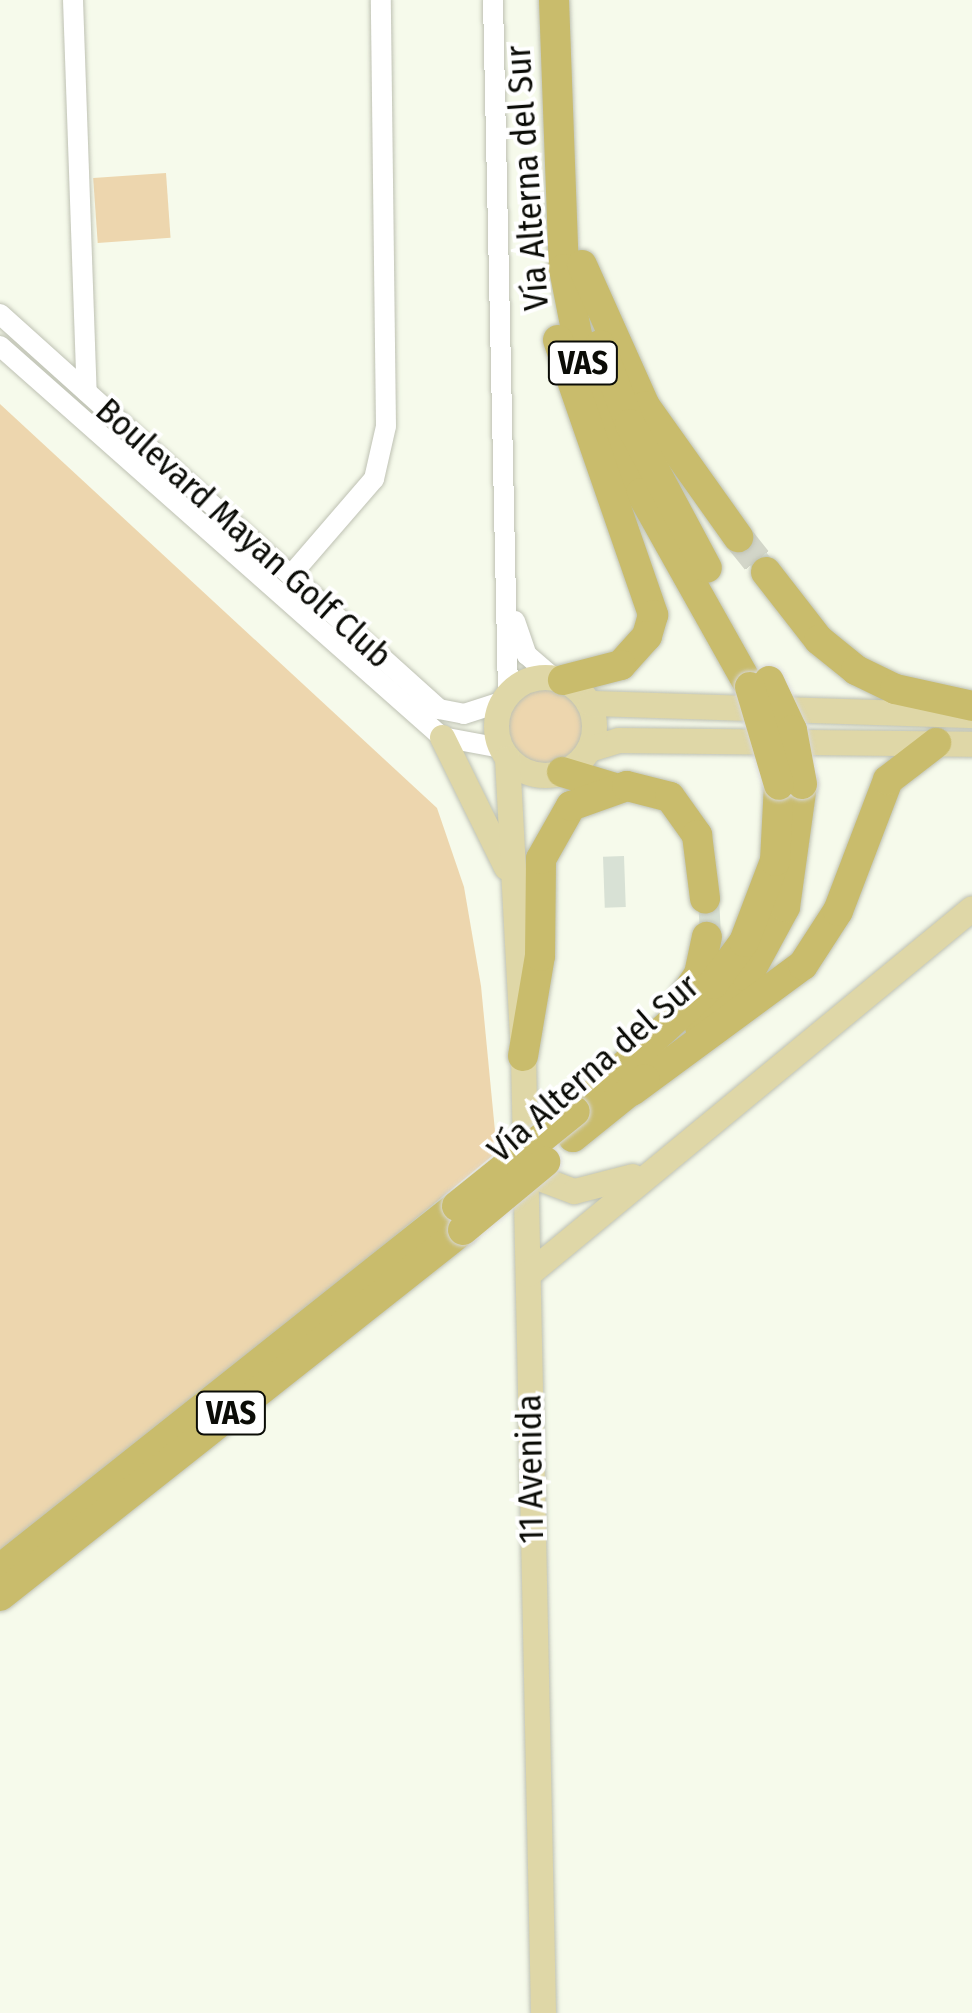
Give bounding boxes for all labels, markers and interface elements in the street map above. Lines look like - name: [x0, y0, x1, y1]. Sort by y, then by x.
- street label: Vía Alterna del Sur: [497, 44, 557, 312]
- road number: VAS: [546, 336, 620, 390]
- street label: Boulevard Mayan Golf Club: [88, 389, 400, 677]
- street label: Vía Alterna del Sur: [479, 965, 707, 1171]
- road number: VAS: [194, 1386, 268, 1440]
- street label: 11 Avenida: [508, 1394, 552, 1544]

